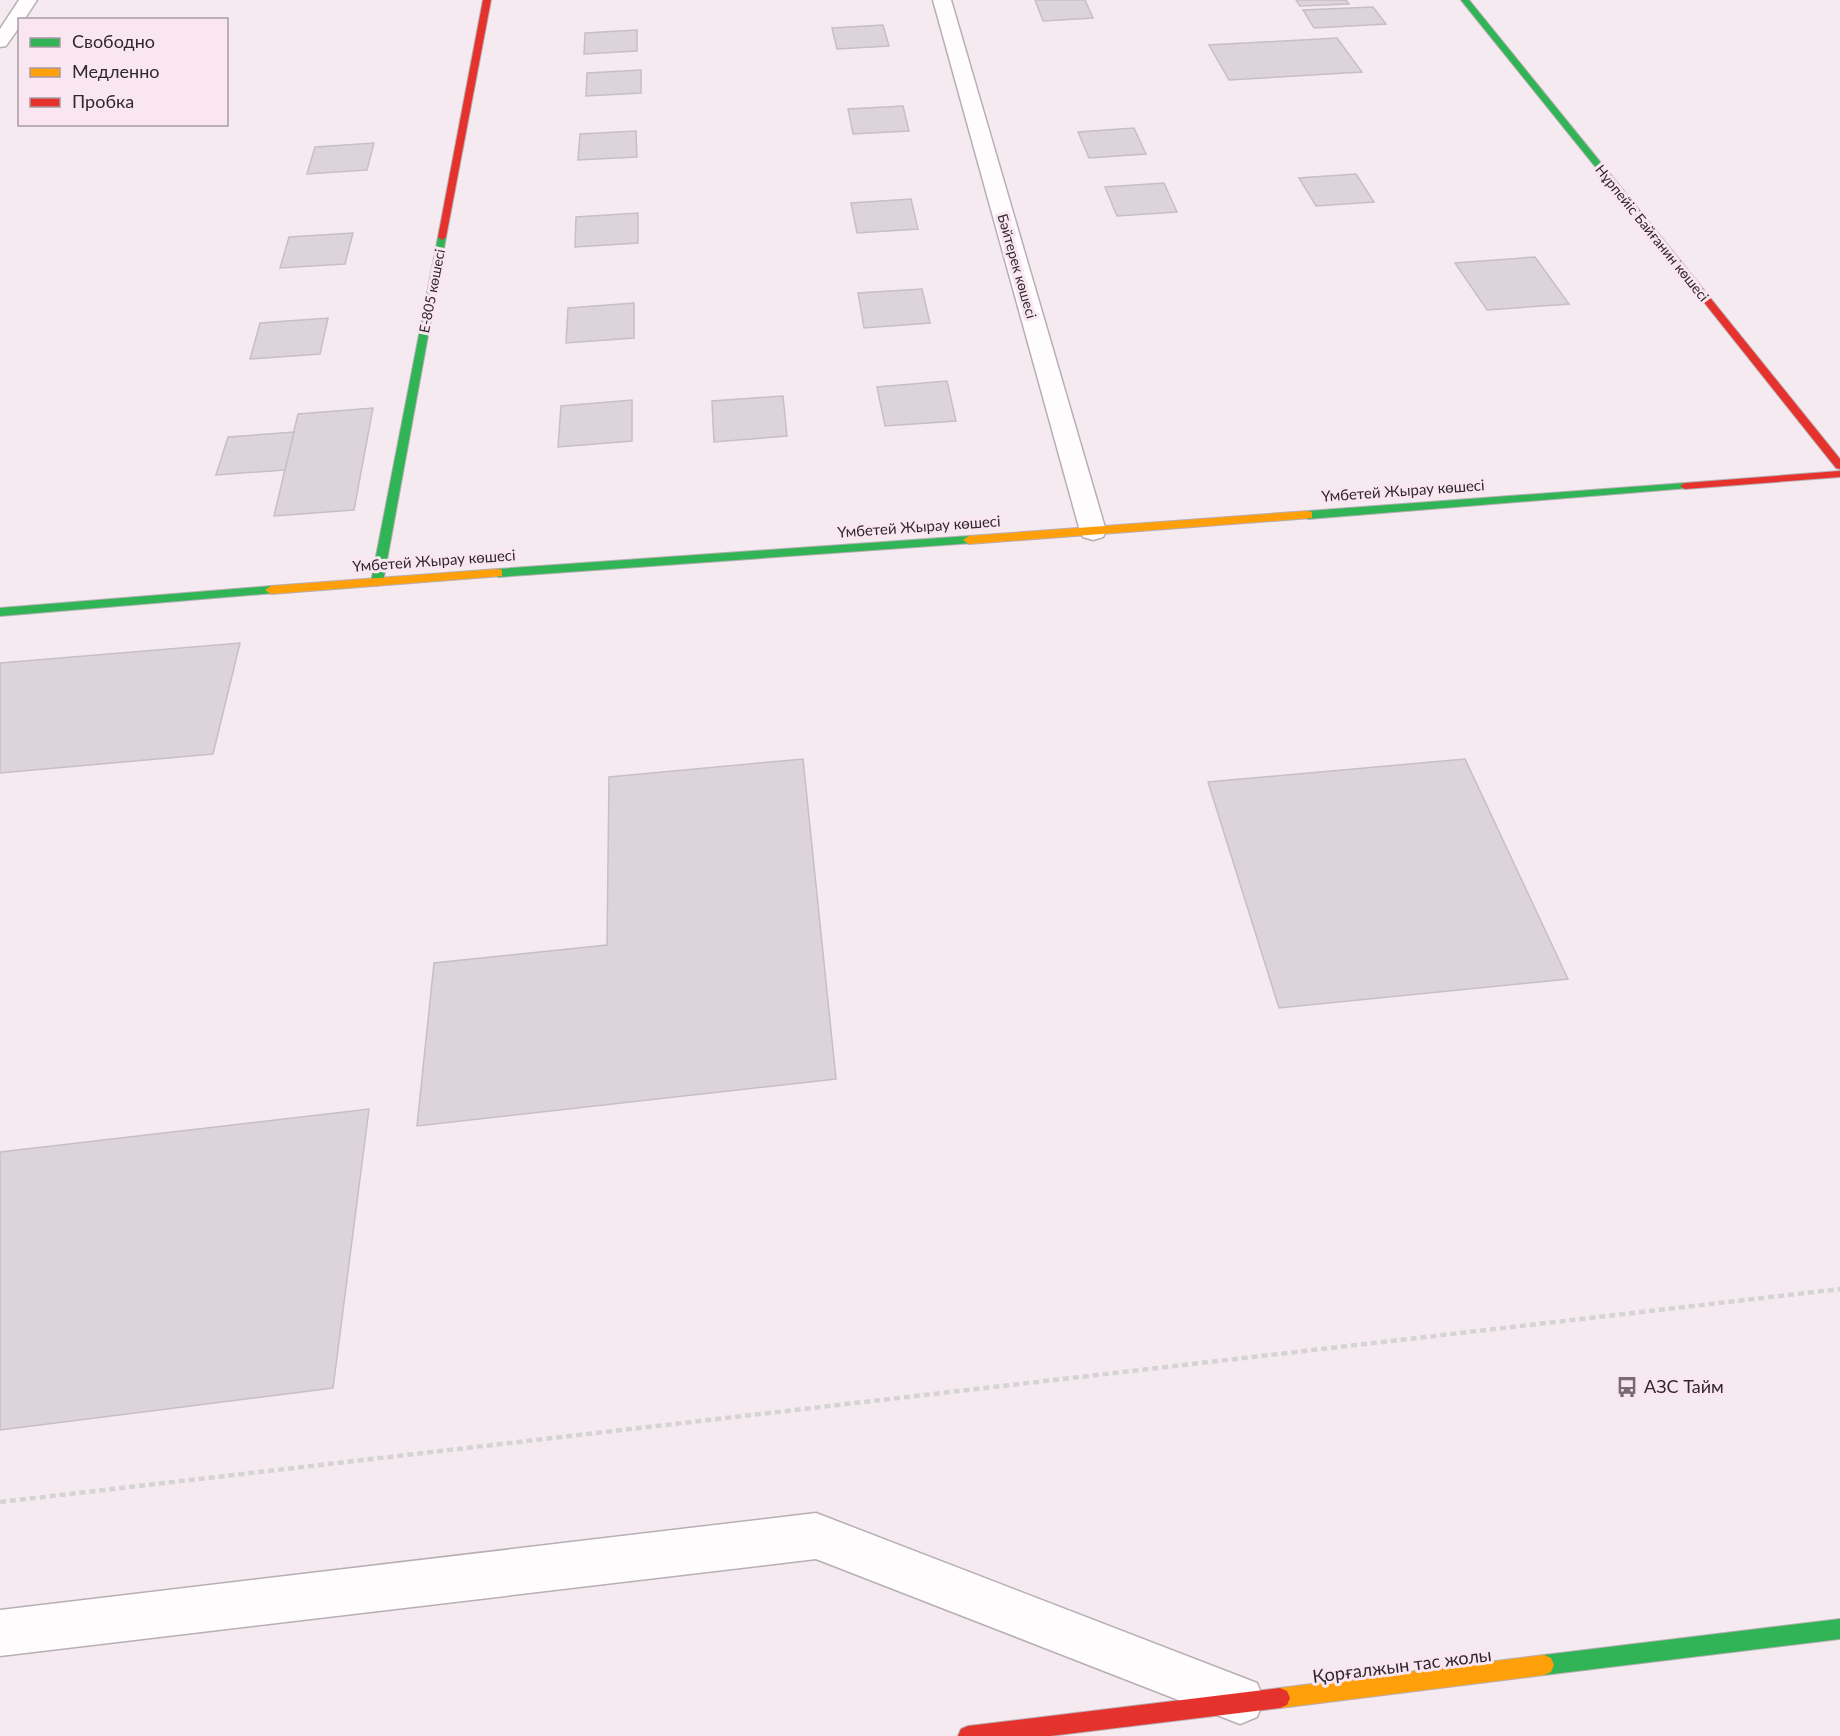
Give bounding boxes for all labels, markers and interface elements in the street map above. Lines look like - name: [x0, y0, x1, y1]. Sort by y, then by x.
- legend: [18, 18, 228, 126]
- text: Свободно: [72, 30, 155, 52]
- text: Медленно: [72, 60, 160, 82]
- text: Пробка: [72, 90, 134, 112]
- street label: Нұрпейіс Байғанин көшесі: [1592, 161, 1713, 304]
- street label: Бәйтерек көшесі: [994, 212, 1041, 320]
- street label: Е-805 көшесі: [415, 248, 448, 334]
- street label: Үмбетей Жырау көшесі: [1321, 475, 1485, 505]
- street label: Үмбетей Жырау көшесі: [837, 511, 1001, 541]
- street label: Үмбетей Жырау көшесі: [352, 545, 516, 575]
- bus stop icon: АЗС Тайм: [1615, 1375, 1639, 1399]
- place label: АЗС Тайм: [1644, 1375, 1724, 1397]
- street label: Қорғалжын тас жолы: [1311, 1643, 1493, 1687]

